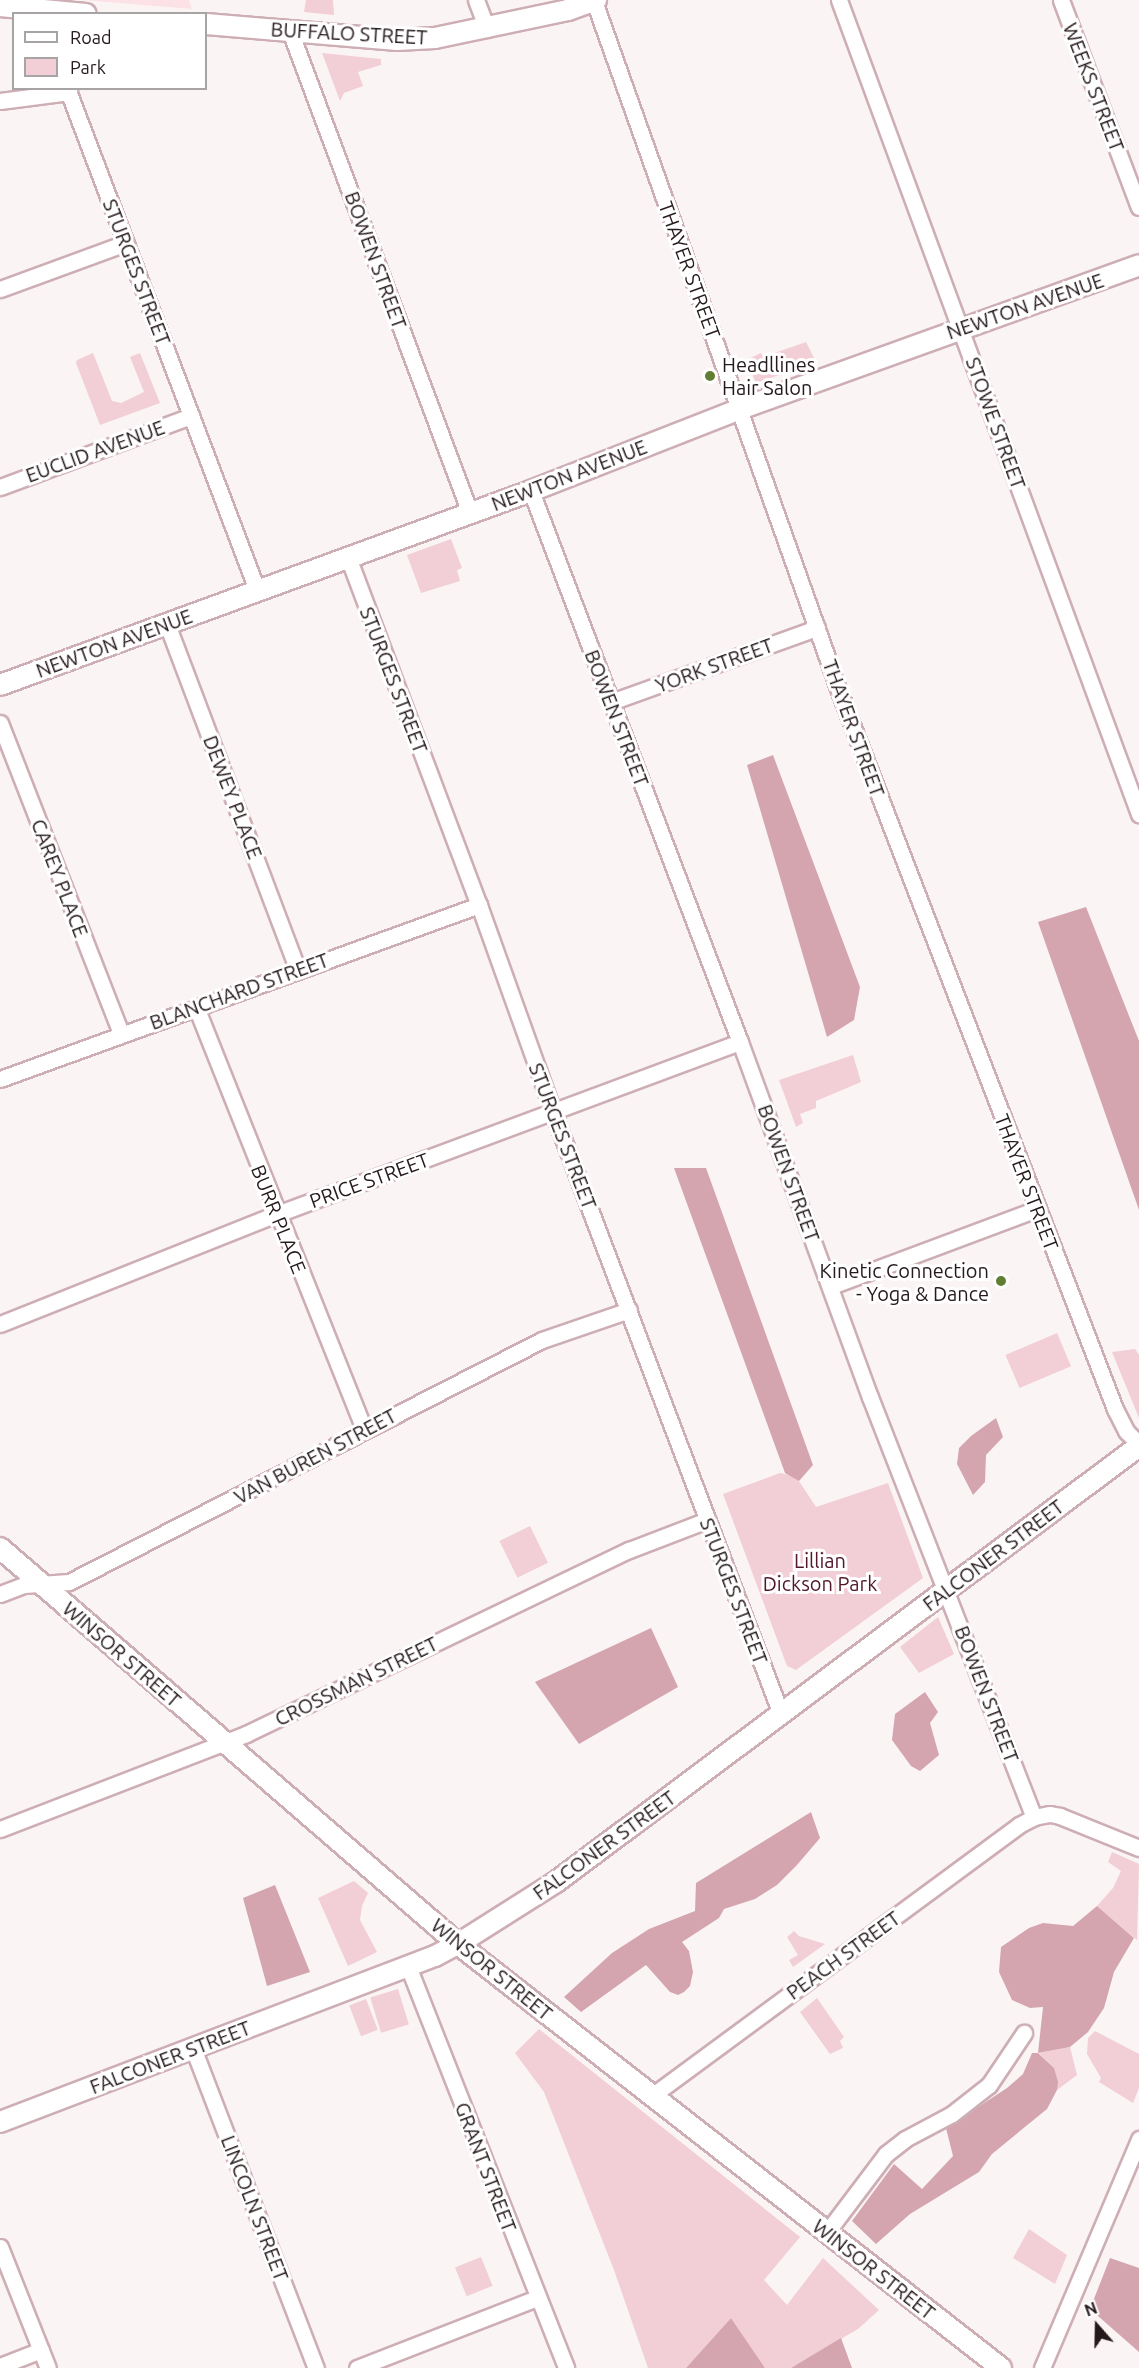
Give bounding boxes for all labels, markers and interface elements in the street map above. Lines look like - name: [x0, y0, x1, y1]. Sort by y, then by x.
- legend: [12, 12, 207, 90]
- street label: BUFFALO STREET: [270, 17, 428, 49]
- street label: WEEKS STREET: [1058, 19, 1130, 155]
- text: Road: [70, 27, 112, 47]
- text: Park: [70, 57, 106, 77]
- street label: BOWEN STREET: [340, 188, 412, 332]
- street label: STURGES STREET: [98, 195, 176, 349]
- street label: THAYER STREET: [654, 198, 726, 342]
- street label: NEWTON AVENUE: [943, 268, 1107, 344]
- place label: Headllines Hair Salon: [722, 352, 815, 399]
- street label: STOWE STREET: [961, 354, 1031, 492]
- marker: Headllines Hair Salon: [703, 369, 717, 383]
- street label: EUCLID AVENUE: [22, 415, 168, 487]
- street label: NEWTON AVENUE: [488, 434, 650, 516]
- street label: STURGES STREET: [355, 603, 433, 757]
- street label: NEWTON AVENUE: [33, 604, 195, 682]
- street label: YORK STREET: [652, 633, 776, 697]
- street label: BOWEN STREET: [580, 646, 654, 790]
- street label: THAYER STREET: [818, 656, 890, 800]
- street label: DEWEY PLACE: [198, 732, 268, 862]
- street label: CAREY PLACE: [26, 816, 94, 940]
- street label: BLANCHARD STREET: [146, 947, 332, 1035]
- street label: STURGES STREET: [524, 1059, 602, 1213]
- street label: BOWEN STREET: [753, 1101, 825, 1245]
- street label: THAYER STREET: [990, 1110, 1064, 1254]
- street label: PRICE STREET: [306, 1147, 432, 1213]
- street label: BURR PLACE: [246, 1161, 312, 1277]
- place label: Kinetic Connection - Yoga & Dance: [820, 1258, 989, 1305]
- marker: Kinetic Connection - Yoga & Dance: [994, 1274, 1008, 1288]
- street label: VAN BUREN STREET: [230, 1403, 400, 1509]
- street label: FALCONER STREET: [918, 1494, 1068, 1616]
- street label: STURGES STREET: [695, 1514, 773, 1668]
- park label: Lillian Dickson Park: [763, 1549, 877, 1596]
- street label: WINSOR STREET: [58, 1596, 186, 1712]
- street label: BOWEN STREET: [950, 1622, 1024, 1766]
- street label: CROSSMAN STREET: [271, 1631, 441, 1731]
- street label: FALCONER STREET: [528, 1785, 680, 1905]
- street label: PEACH STREET: [781, 1906, 905, 2004]
- street label: WINSOR STREET: [427, 1913, 557, 2025]
- street label: FALCONER STREET: [86, 2015, 254, 2099]
- street label: GRANT STREET: [450, 2099, 522, 2235]
- street label: LINCOLN STREET: [216, 2132, 294, 2284]
- street label: WINSOR STREET: [808, 2214, 940, 2324]
- north arrow: [1067, 2296, 1127, 2356]
- text: N: [1082, 2299, 1100, 2320]

